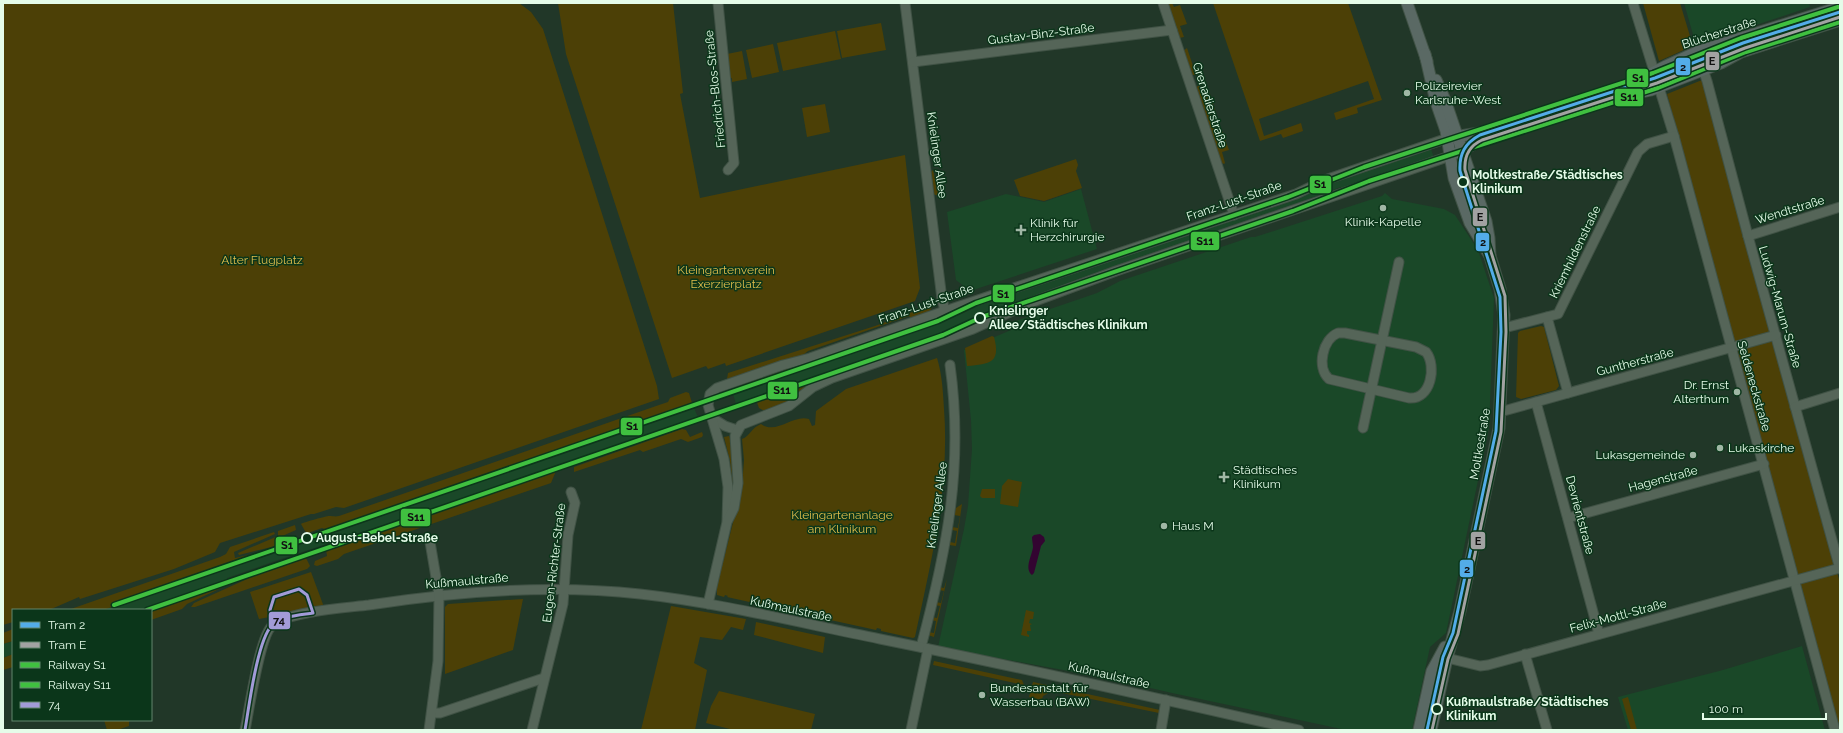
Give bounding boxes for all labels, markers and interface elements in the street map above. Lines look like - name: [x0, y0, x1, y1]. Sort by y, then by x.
- street label: Blücherstraße: [1680, 14, 1758, 52]
- street label: Gustav-Binz-Straße: [987, 21, 1095, 47]
- street label: Friedrich-Blos-Straße: [702, 29, 728, 149]
- line badge: E: [1705, 51, 1720, 71]
- text: E: [1709, 55, 1716, 68]
- line badge: 2: [1675, 57, 1691, 76]
- street label: Grenadierstraße: [1190, 61, 1230, 149]
- text: 2: [1680, 61, 1686, 74]
- line badge: S1: [1626, 68, 1649, 88]
- text: S1: [1632, 72, 1645, 85]
- place label: Polizeirevier Karlsruhe-West: [1415, 79, 1501, 107]
- marker: Polizeirevier Karlsruhe-West: [1402, 88, 1412, 98]
- line badge: S11: [1614, 88, 1644, 107]
- text: S11: [1620, 91, 1638, 104]
- street label: Knielinger Allee: [924, 111, 950, 199]
- place label: Moltkestraße/Städtisches Klinikum: [1472, 168, 1623, 196]
- line badge: S1: [1309, 175, 1332, 194]
- marker: Moltkestraße/Städtisches Klinikum: [1457, 176, 1469, 188]
- street label: Franz-Lust-Straße: [1185, 178, 1283, 224]
- text: S1: [1314, 178, 1327, 191]
- street label: Wendtstraße: [1754, 193, 1826, 227]
- marker: Klinik-Kapelle: [1378, 203, 1388, 213]
- street label: Kriemhildenstraße: [1547, 203, 1603, 301]
- line badge: E: [1472, 207, 1488, 227]
- text: E: [1477, 211, 1484, 224]
- place label: Klinik-Kapelle: [1345, 215, 1421, 229]
- place label: Klinik für Herzchirurgie: [1030, 216, 1104, 244]
- marker: Klinik für Herzchirurgie: [1015, 224, 1027, 236]
- line badge: S11: [1190, 231, 1220, 251]
- line badge: 2: [1475, 232, 1490, 252]
- text: S11: [1196, 235, 1214, 248]
- text: 2: [1480, 236, 1486, 249]
- street label: Ludwig-Marum-Straße: [1756, 244, 1804, 370]
- park label: Alter Flugplatz: [221, 253, 303, 267]
- park label: Kleingartenverein Exerzierplatz: [677, 263, 775, 291]
- street label: Franz-Lust-Straße: [877, 281, 975, 327]
- line badge: S1: [992, 284, 1015, 303]
- text: S1: [997, 288, 1010, 301]
- place label: Knielinger Allee/Städtisches Klinikum: [989, 304, 1148, 332]
- marker: Knielinger Allee/Städtisches Klinikum: [974, 312, 986, 324]
- street label: Seldeneckstraße: [1734, 339, 1774, 433]
- street label: Guntherstraße: [1595, 345, 1675, 379]
- place label: Dr. Ernst Alterthum: [1673, 378, 1729, 406]
- line badge: S11: [767, 381, 798, 400]
- text: S11: [773, 384, 791, 397]
- marker: Dr. Ernst Alterthum: [1732, 387, 1742, 397]
- street label: Moltkestraße: [1467, 407, 1493, 481]
- line badge: S1: [620, 417, 643, 436]
- text: S1: [626, 420, 639, 433]
- place label: Lukaskirche: [1728, 441, 1794, 455]
- marker: Lukaskirche: [1715, 443, 1725, 453]
- place label: Lukasgemeinde: [1596, 448, 1685, 462]
- marker: Lukasgemeinde: [1688, 450, 1698, 460]
- street label: Knielinger Allee: [924, 461, 950, 549]
- place label: Städtisches Klinikum: [1233, 463, 1297, 491]
- street label: Hagenstraße: [1627, 463, 1699, 495]
- marker: Städtisches Klinikum: [1218, 471, 1230, 483]
- street label: Devrientstraße: [1563, 474, 1597, 556]
- street label: Eugen-Richter-Straße: [540, 503, 568, 623]
- line badge: S11: [400, 508, 431, 527]
- park label: Kleingartenanlage am Klinikum: [791, 508, 893, 536]
- text: S11: [407, 511, 425, 524]
- place label: Haus M: [1172, 519, 1214, 533]
- marker: Haus M: [1159, 521, 1169, 531]
- place label: August-Bebel-Straße: [316, 531, 438, 545]
- line badge: E: [1470, 531, 1486, 550]
- marker: August-Bebel-Straße: [301, 532, 313, 544]
- text: E: [1475, 535, 1482, 548]
- line badge: S1: [275, 536, 298, 555]
- text: S1: [281, 539, 294, 552]
- line badge: 2: [1459, 559, 1474, 578]
- text: 2: [1464, 563, 1470, 576]
- street label: Kußmaulstraße: [425, 570, 509, 592]
- street label: Kußmaulstraße: [749, 593, 833, 625]
- street label: Felix-Mottl-Straße: [1568, 596, 1668, 636]
- legend: [12, 609, 152, 721]
- line badge: 74: [268, 611, 291, 630]
- text: 74: [273, 614, 285, 627]
- text: Tram 2: [48, 618, 85, 632]
- text: Tram E: [48, 638, 86, 652]
- text: Railway S1: [48, 658, 106, 672]
- street label: Kußmaulstraße: [1067, 659, 1151, 691]
- text: Railway S11: [48, 678, 111, 692]
- place label: Bundesanstalt für Wasserbau (BAW): [990, 681, 1090, 709]
- marker: Bundesanstalt für Wasserbau (BAW): [977, 690, 987, 700]
- place label: Kußmaulstraße/Städtisches Klinikum: [1446, 695, 1609, 723]
- scale bar: [1703, 695, 1826, 721]
- text: 74: [48, 698, 61, 712]
- text: 100 m: [1709, 702, 1743, 716]
- marker: Kußmaulstraße/Städtisches Klinikum: [1431, 703, 1443, 715]

